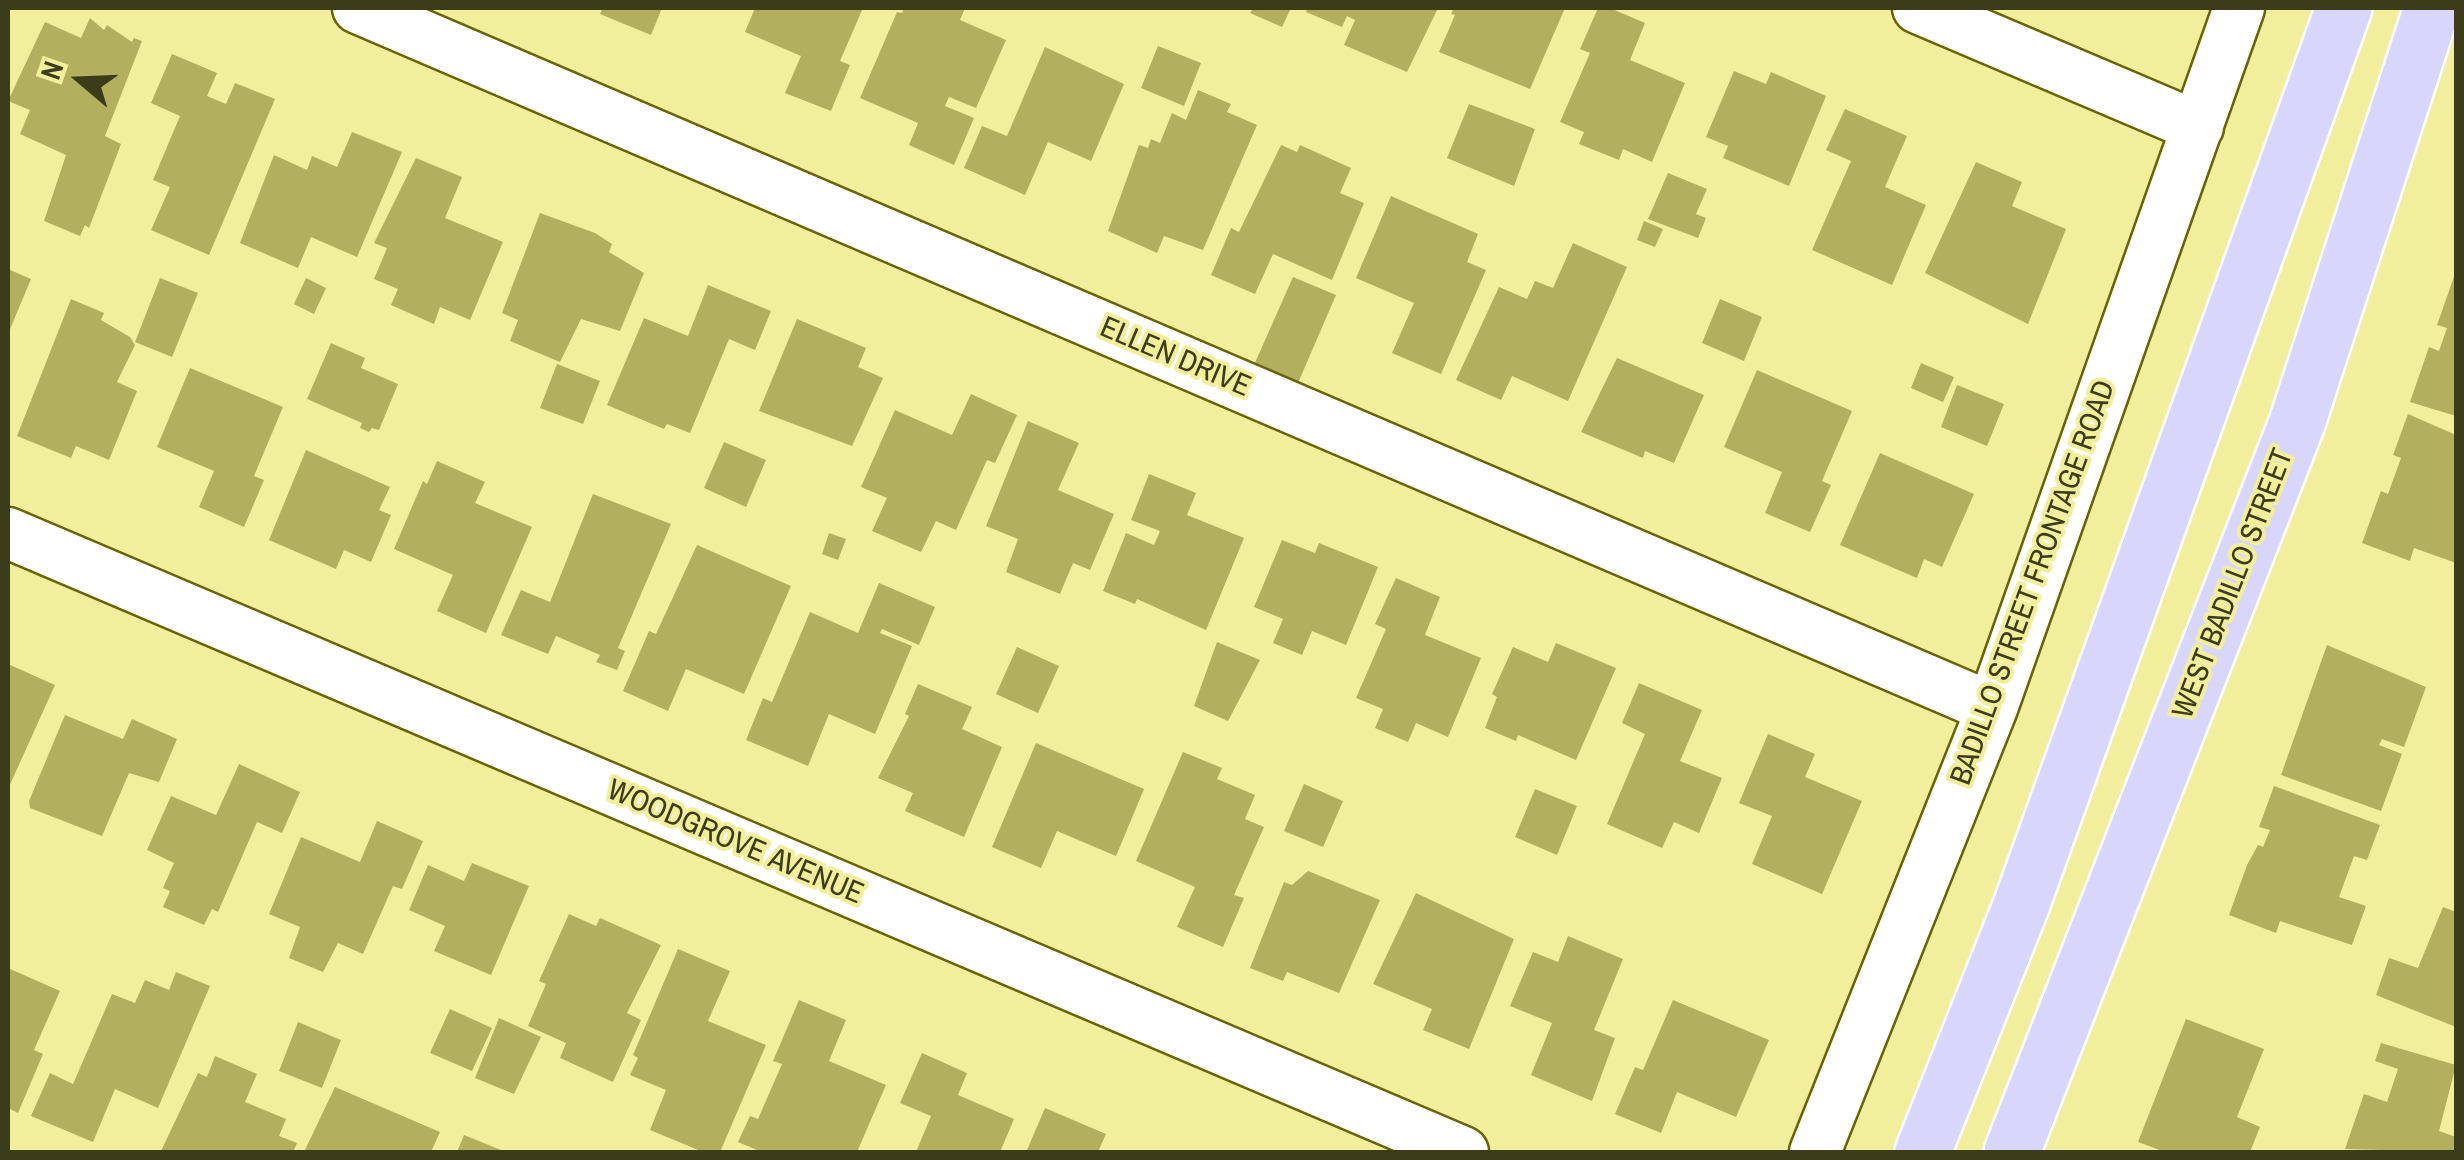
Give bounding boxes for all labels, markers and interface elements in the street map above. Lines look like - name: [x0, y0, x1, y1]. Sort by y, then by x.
- north arrow: [30, 30, 130, 130]
- text: N: [31, 56, 72, 84]
- street label: ELLEN DRIVE: [1094, 310, 1256, 406]
- street label: BADILLO STREET FRONTAGE ROAD: [1944, 376, 2124, 790]
- street label: WEST BADILLO STREET: [2166, 444, 2302, 724]
- street label: WOODGROVE AVENUE: [602, 773, 868, 913]

